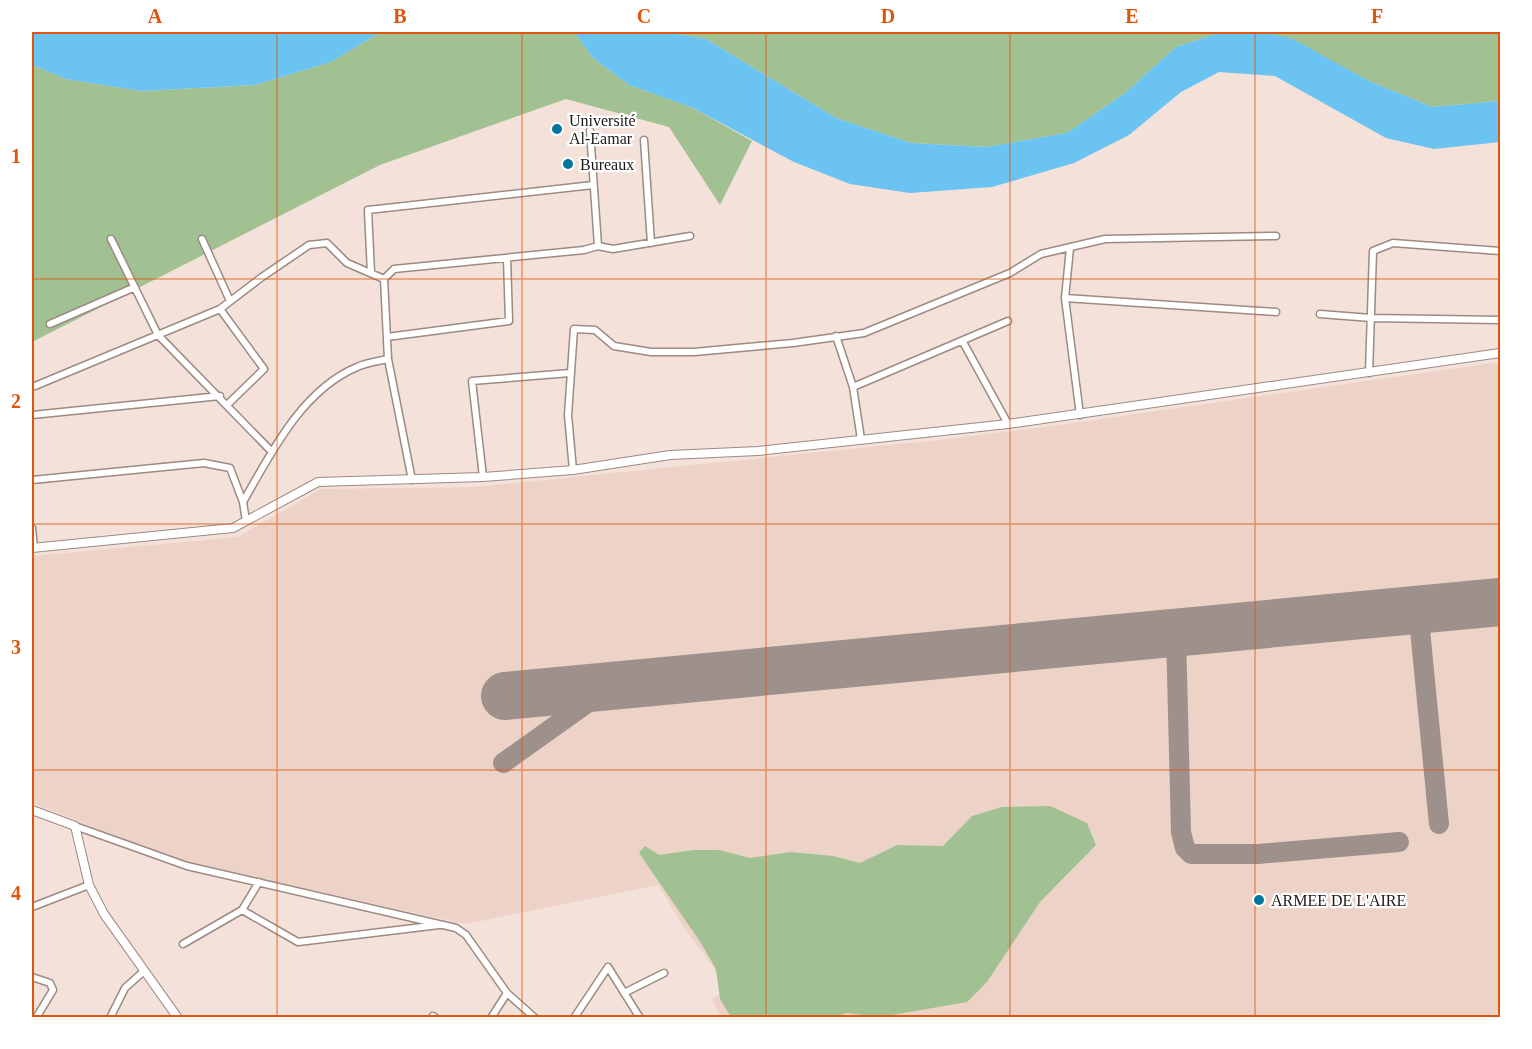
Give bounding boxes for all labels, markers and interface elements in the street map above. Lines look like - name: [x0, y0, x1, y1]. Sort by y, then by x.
- text: A: [148, 5, 163, 27]
- text: B: [393, 5, 407, 27]
- text: C: [637, 5, 651, 27]
- text: D: [881, 5, 895, 27]
- text: E: [1125, 5, 1139, 27]
- text: F: [1371, 5, 1383, 27]
- place label: Université Al-Eamar: [569, 112, 636, 147]
- marker: Université Al-Eamar: [550, 122, 564, 136]
- text: 1: [11, 145, 21, 167]
- place label: Bureaux: [580, 156, 634, 173]
- marker: Bureaux: [561, 157, 575, 171]
- text: 2: [11, 390, 21, 412]
- text: 3: [11, 636, 21, 658]
- text: 4: [11, 882, 21, 904]
- place label: ARMEE DE L'AIRE: [1271, 892, 1406, 909]
- marker: ARMEE DE L'AIRE: [1252, 893, 1266, 907]

